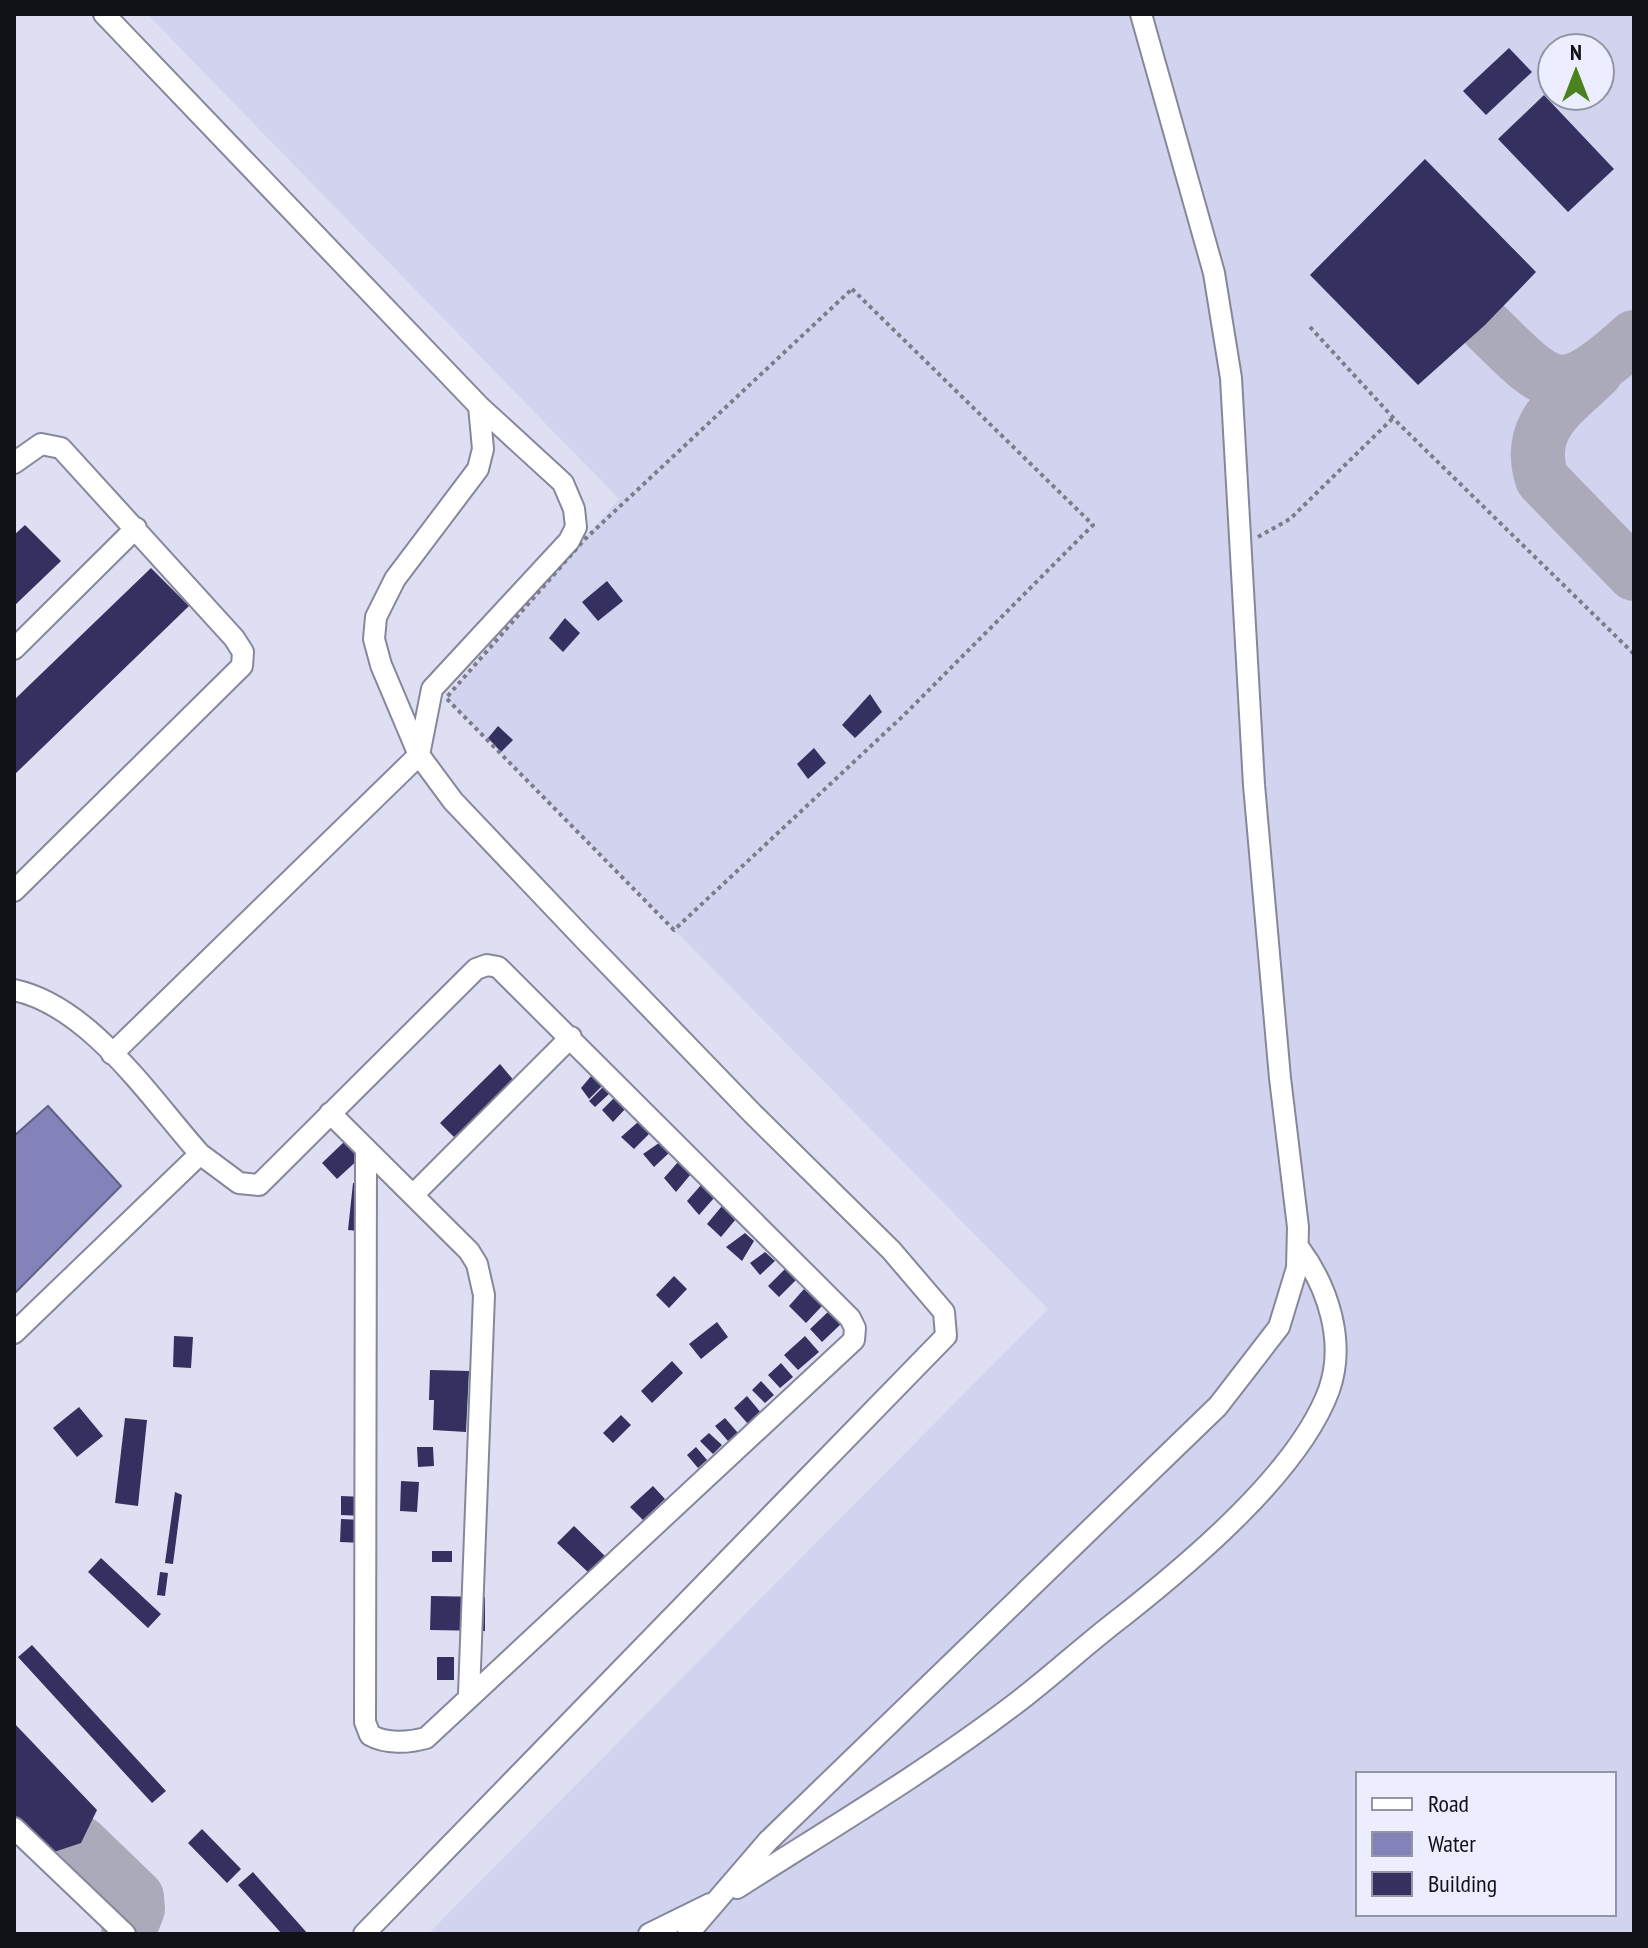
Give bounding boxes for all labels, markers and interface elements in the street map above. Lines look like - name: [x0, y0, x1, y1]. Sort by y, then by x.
- north arrow: [1536, 32, 1616, 112]
- text: N: [1570, 38, 1582, 66]
- legend: [1356, 1772, 1616, 1916]
- text: Road: [1428, 1788, 1469, 1819]
- text: Water: [1428, 1828, 1476, 1859]
- text: Building: [1428, 1868, 1497, 1899]

